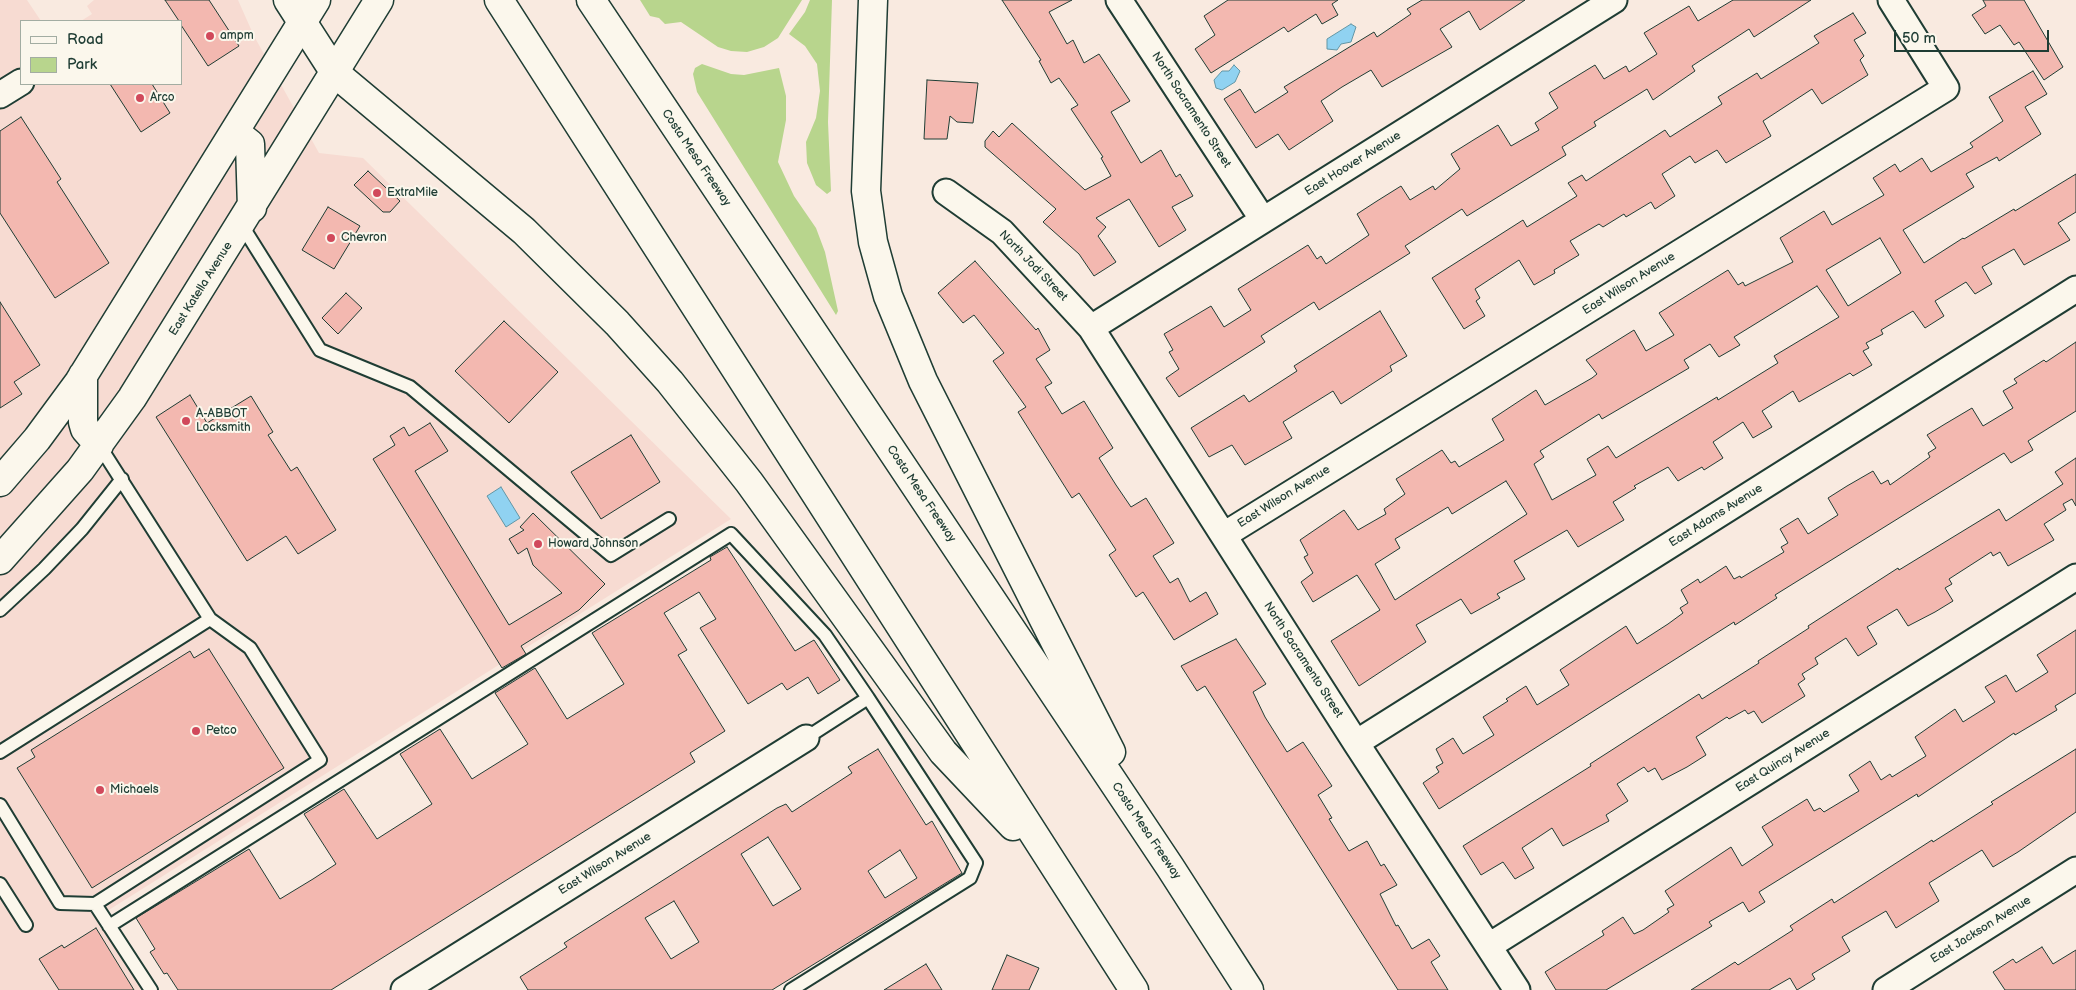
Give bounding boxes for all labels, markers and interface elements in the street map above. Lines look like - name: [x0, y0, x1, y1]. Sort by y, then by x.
- legend: [20, 20, 182, 85]
- scale bar: [1896, 20, 2051, 52]
- place label: ampm: [220, 29, 254, 43]
- text: 50 m: [1902, 29, 1936, 48]
- text: Road: [67, 30, 103, 49]
- marker: ampm: [204, 30, 216, 42]
- street label: North Sacramento Street: [1148, 49, 1234, 171]
- text: Park: [67, 55, 97, 74]
- place label: Arco: [150, 91, 175, 105]
- marker: Arco: [134, 92, 146, 104]
- street label: Costa Mesa Freeway: [658, 107, 734, 209]
- street label: East Hoover Avenue: [1302, 129, 1404, 199]
- place label: ExtraMile: [387, 186, 438, 200]
- marker: ExtraMile: [371, 187, 383, 199]
- street label: North Jodi Street: [996, 228, 1070, 304]
- place label: Chevron: [341, 231, 387, 245]
- marker: Chevron: [325, 232, 337, 244]
- street label: East Katella Avenue: [166, 239, 236, 339]
- street label: East Wilson Avenue: [1580, 250, 1678, 318]
- place label: A-ABBOT Locksmith: [196, 407, 251, 435]
- marker: A-ABBOT Locksmith: [180, 415, 192, 427]
- street label: Costa Mesa Freeway: [883, 443, 959, 545]
- street label: East Wilson Avenue: [1235, 463, 1333, 531]
- street label: East Adams Avenue: [1667, 481, 1765, 551]
- place label: Howard Johnson: [548, 537, 638, 551]
- marker: Howard Johnson: [532, 538, 544, 550]
- street label: North Sacramento Street: [1260, 599, 1346, 721]
- place label: Petco: [206, 724, 237, 738]
- marker: Petco: [190, 725, 202, 737]
- street label: East Quincy Avenue: [1733, 726, 1833, 796]
- street label: Costa Mesa Freeway: [1108, 780, 1184, 882]
- place label: Michaels: [110, 783, 159, 797]
- marker: Michaels: [94, 784, 106, 796]
- street label: East Wilson Avenue: [556, 830, 654, 898]
- street label: East Jackson Avenue: [1928, 893, 2034, 967]

